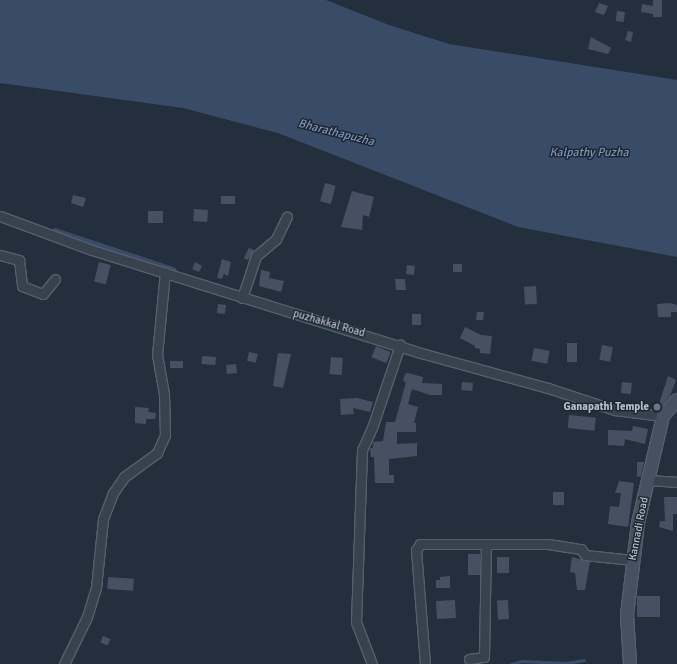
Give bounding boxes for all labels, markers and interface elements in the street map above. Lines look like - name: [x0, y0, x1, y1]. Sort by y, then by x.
- water label: Bharathapuzha: [296, 117, 376, 149]
- water label: Kalpathy Puzha: [549, 146, 629, 160]
- street label: puzhakkal Road: [292, 307, 366, 341]
- place label: Ganapathi Temple: [564, 400, 649, 414]
- marker: Ganapathi Temple: [652, 402, 662, 412]
- street label: Kannadi Road: [626, 496, 652, 562]

